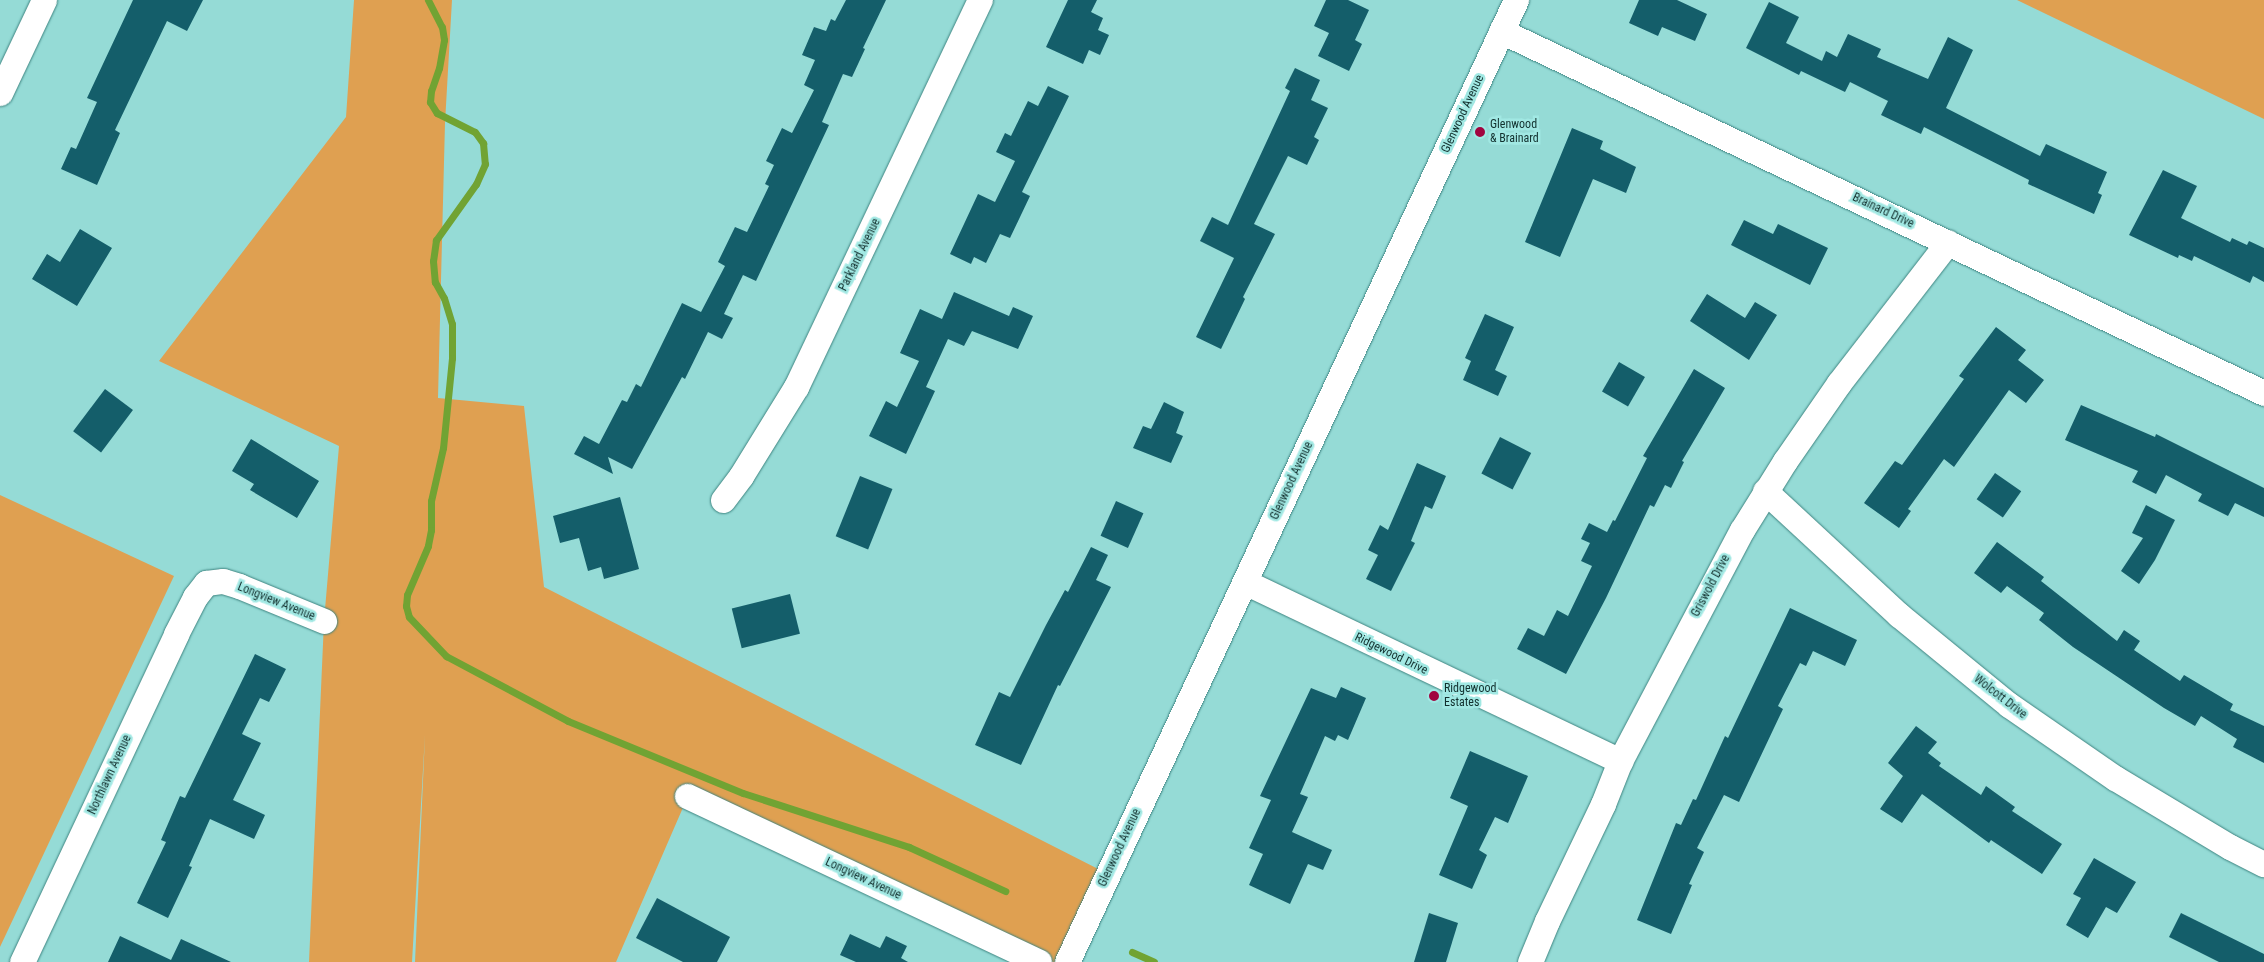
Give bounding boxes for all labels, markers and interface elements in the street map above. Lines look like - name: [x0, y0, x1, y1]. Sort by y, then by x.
- street label: Glenwood Avenue: [1439, 73, 1487, 155]
- place label: Glenwood & Brainard: [1490, 118, 1539, 146]
- marker: Glenwood & Brainard: [1474, 126, 1486, 138]
- street label: Brainard Drive: [1850, 190, 1916, 232]
- street label: Parkland Avenue: [836, 216, 884, 294]
- street label: Glenwood Avenue: [1268, 440, 1316, 522]
- street label: Griswold Drive: [1689, 553, 1733, 619]
- street label: Longview Avenue: [235, 580, 317, 624]
- street label: Ridgewood Drive: [1352, 630, 1430, 678]
- street label: Wolcott Drive: [1971, 672, 2029, 722]
- place label: Ridgewood Estates: [1444, 682, 1496, 710]
- marker: Ridgewood Estates: [1428, 690, 1440, 702]
- street label: Northlawn Avenue: [85, 733, 135, 817]
- street label: Glenwood Avenue: [1096, 807, 1144, 889]
- street label: Longview Avenue: [823, 855, 903, 903]

